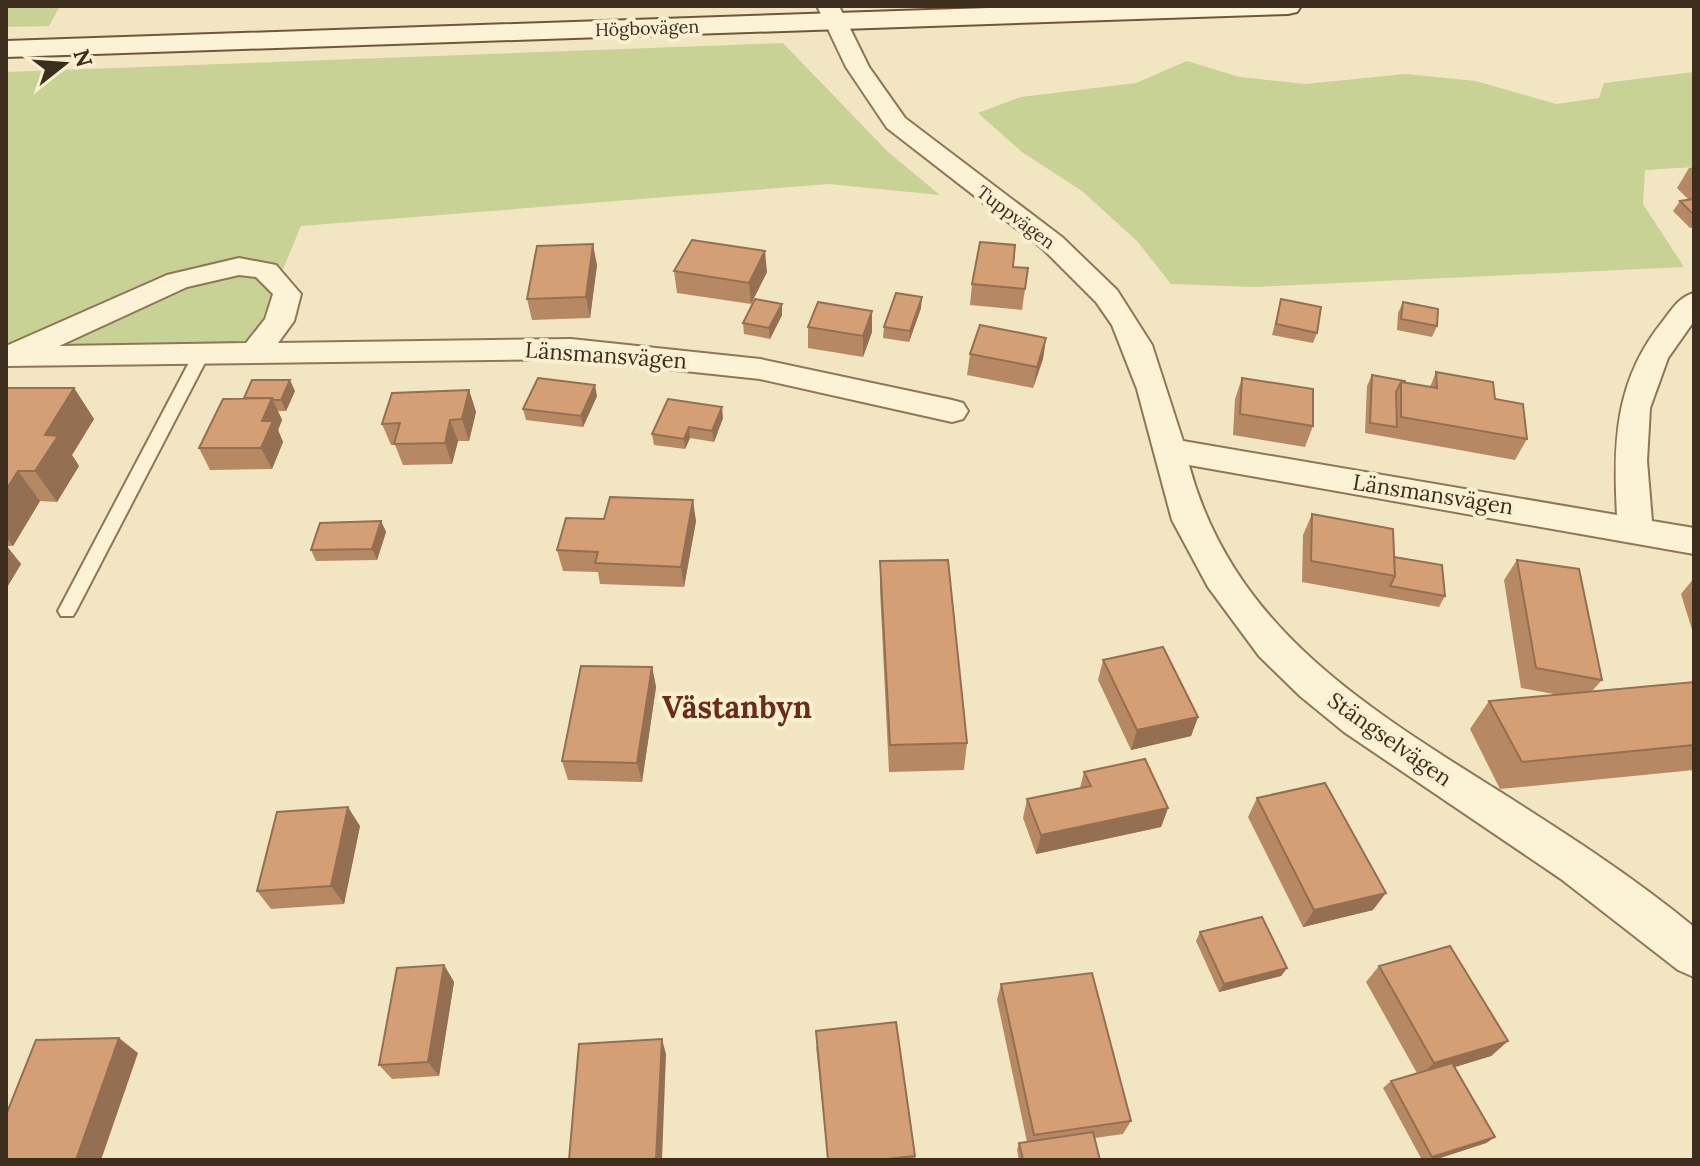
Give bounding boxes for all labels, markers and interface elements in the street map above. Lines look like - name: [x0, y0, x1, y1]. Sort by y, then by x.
- street label: Högbovägen: [595, 15, 700, 41]
- north arrow: [24, 24, 104, 104]
- text: N: [67, 46, 99, 70]
- street label: Tuppvägen: [972, 180, 1060, 254]
- street label: Länsmansvägen: [524, 335, 688, 375]
- street label: Länsmansvägen: [1351, 467, 1515, 521]
- street label: Stängselvägen: [1322, 686, 1458, 792]
- district label: Västanbyn: [662, 688, 812, 727]

